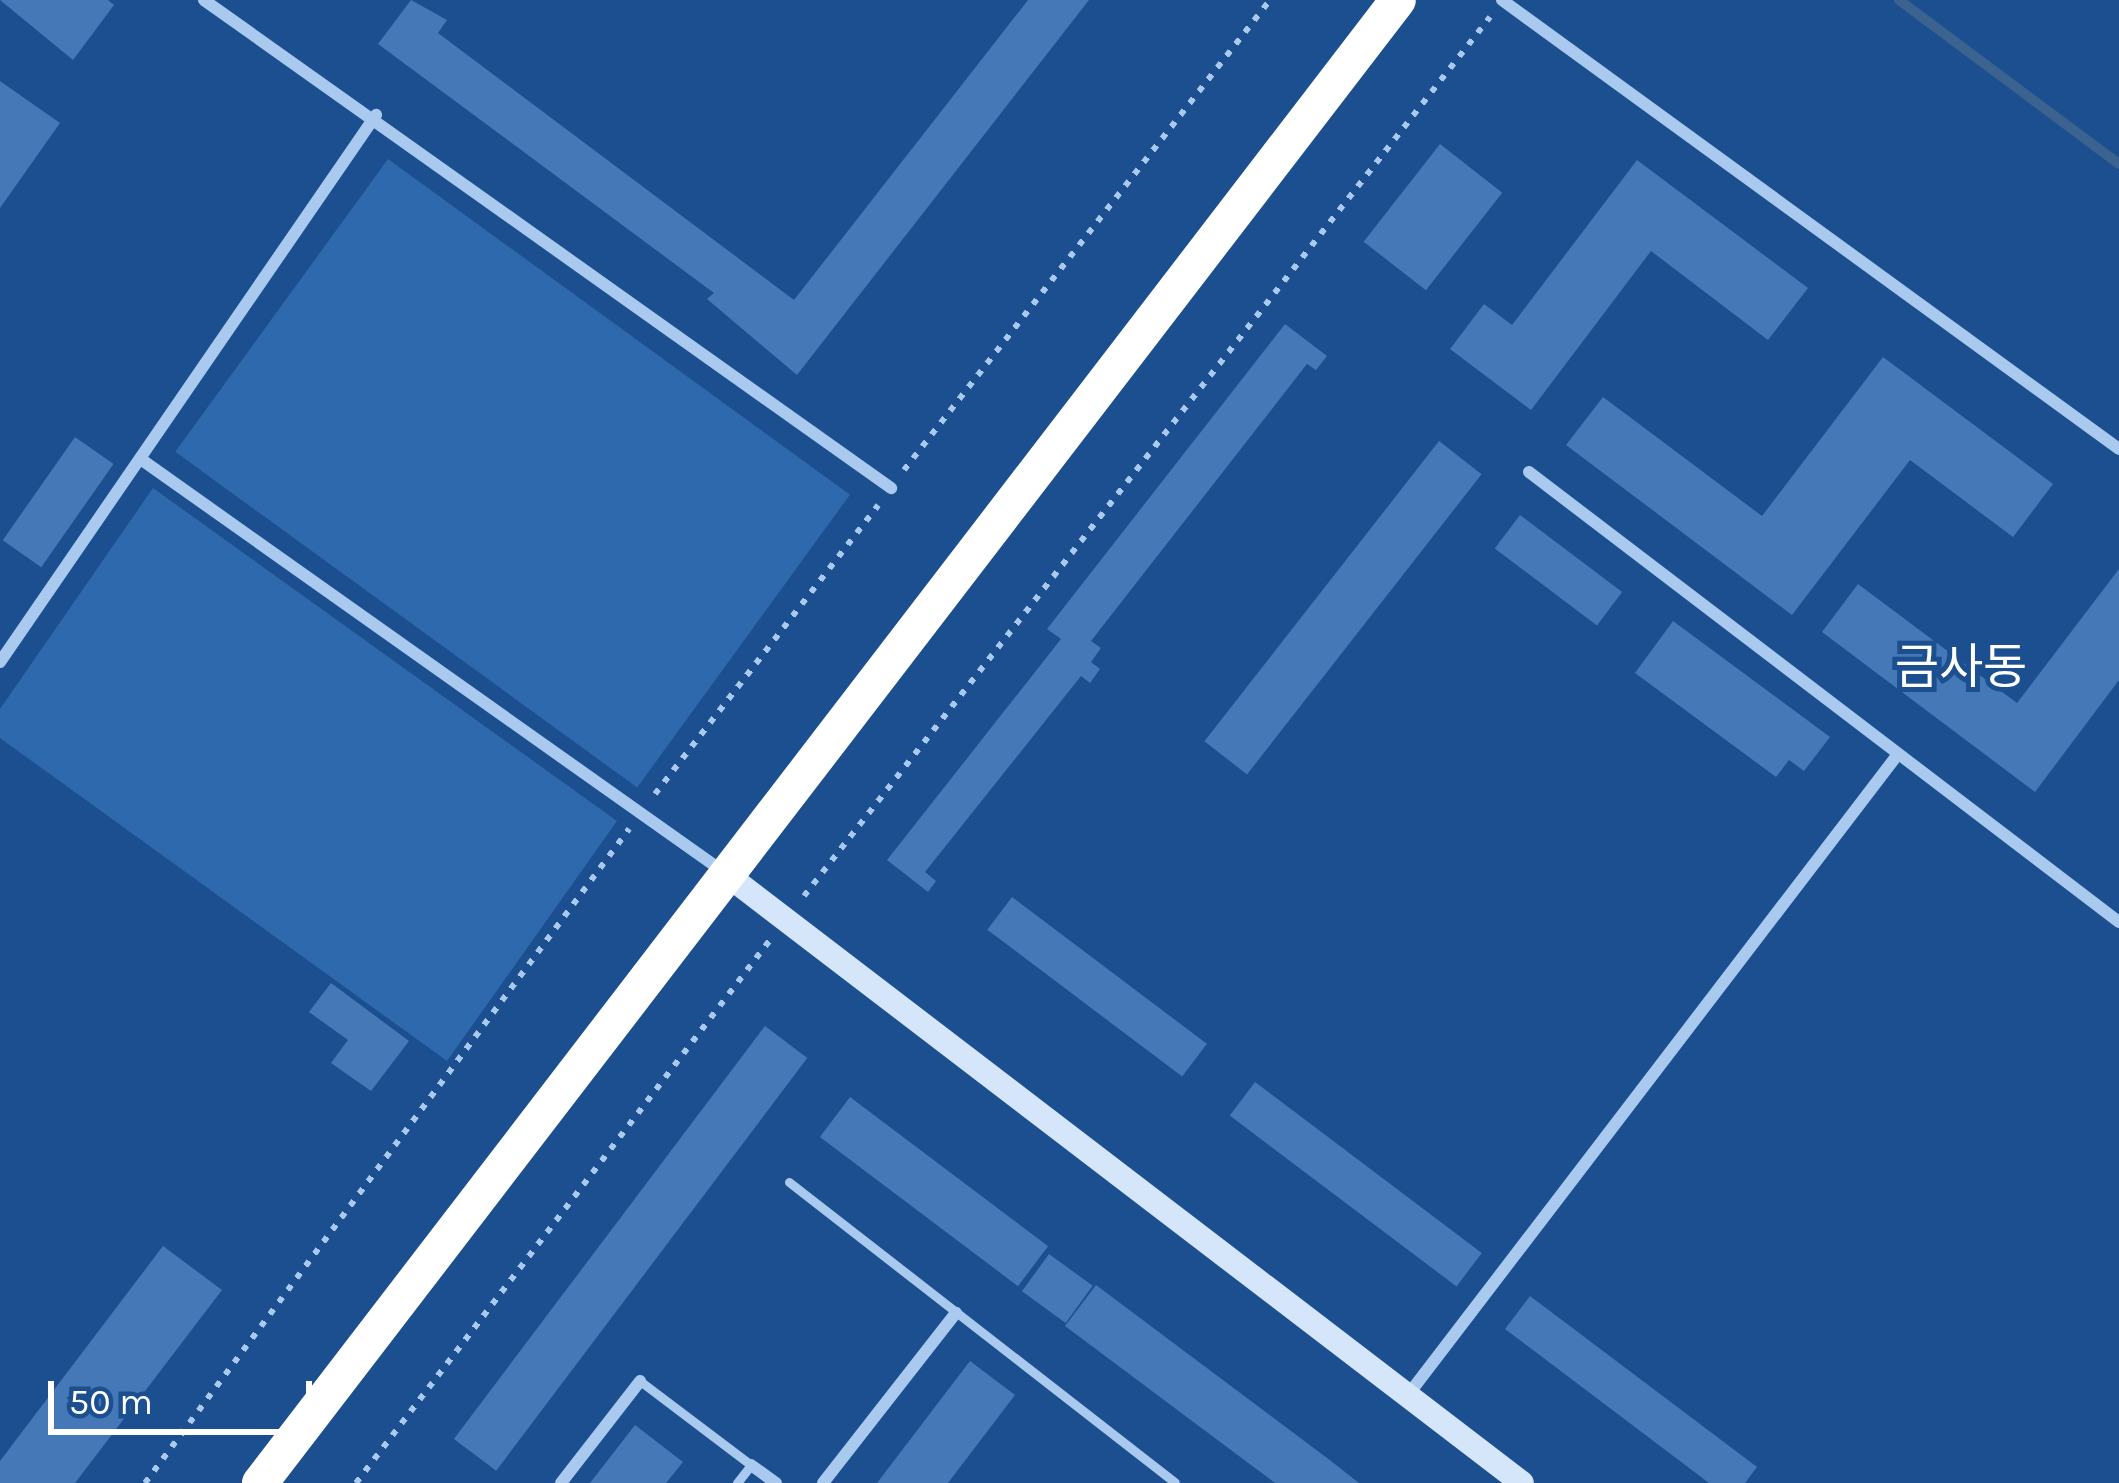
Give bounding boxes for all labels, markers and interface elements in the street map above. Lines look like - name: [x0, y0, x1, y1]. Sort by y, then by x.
- district label: 금사동: [1895, 639, 2027, 697]
- scale bar: [54, 1357, 318, 1431]
- text: 50 m: [69, 1381, 153, 1423]

